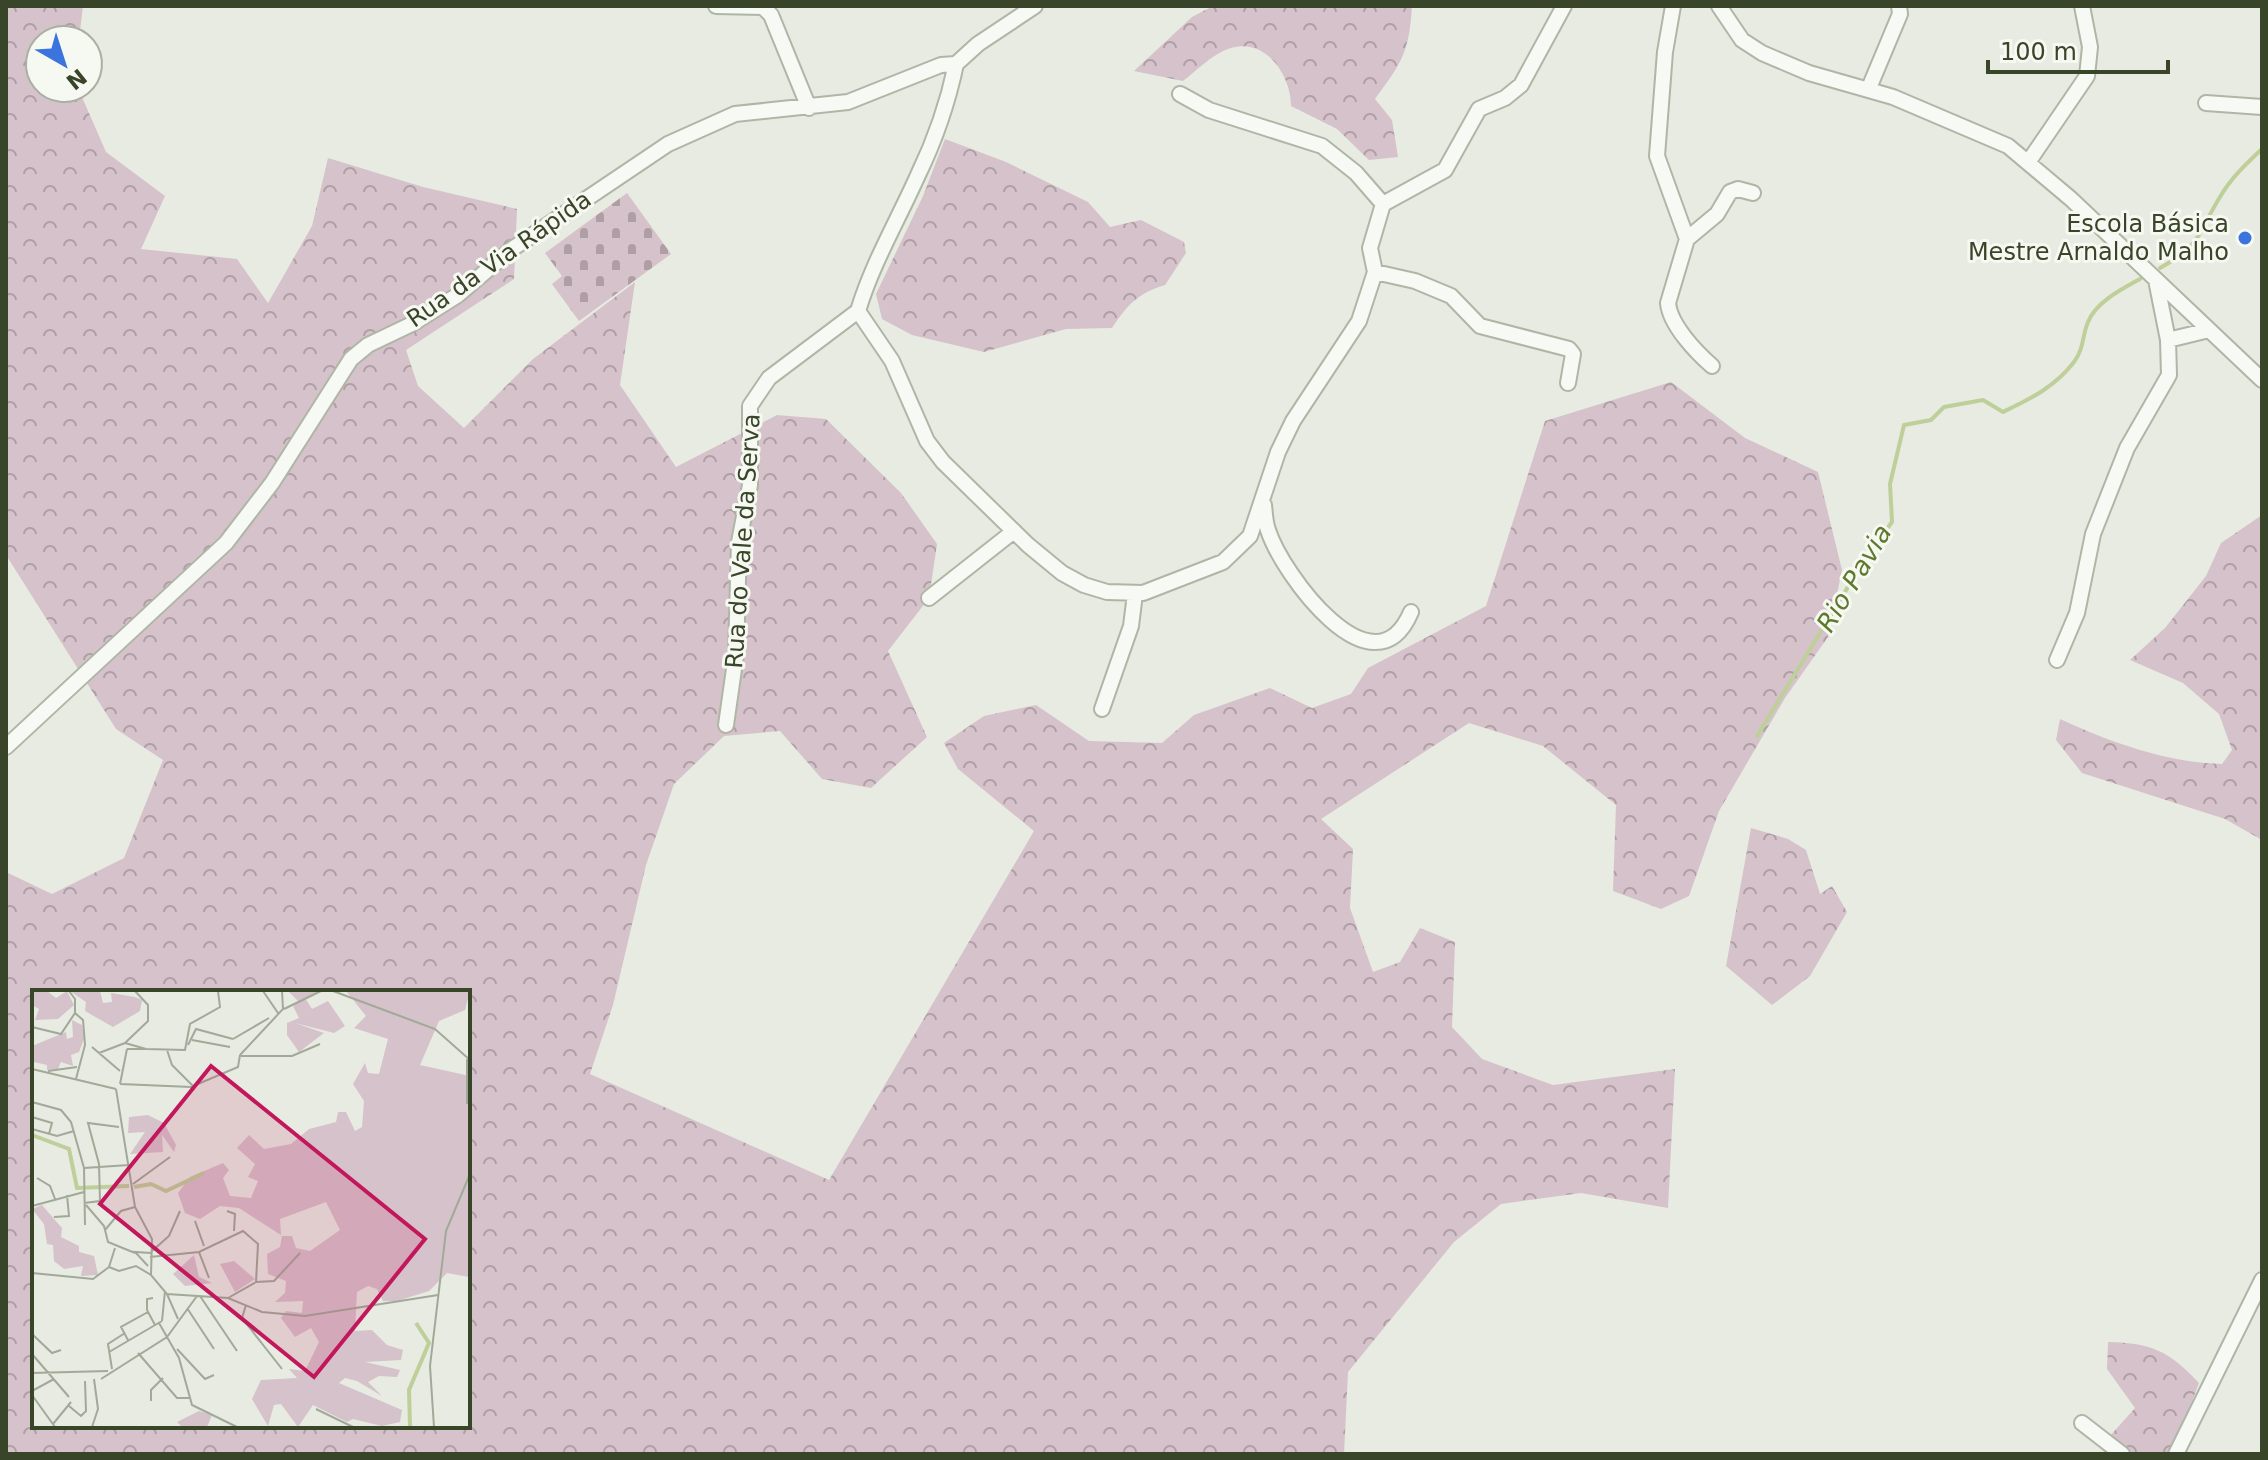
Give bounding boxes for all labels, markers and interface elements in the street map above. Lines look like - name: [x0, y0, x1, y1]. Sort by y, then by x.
- north arrow: [24, 24, 104, 104]
- scale bar: [1988, 24, 2168, 74]
- text: 100 m: [2000, 38, 2077, 66]
- text: N: [61, 64, 91, 95]
- street label: Rua da Via Rápida: [402, 185, 596, 333]
- place label: Escola Básica Mestre Arnaldo Malho: [1968, 210, 2229, 266]
- marker: Escola Básica Mestre Arnaldo Malho: [2236, 229, 2254, 247]
- street label: Rua do Vale da Serva: [720, 413, 766, 669]
- water label: Rio Pavia: [1810, 519, 1898, 637]
- inset map: [32, 990, 470, 1428]

